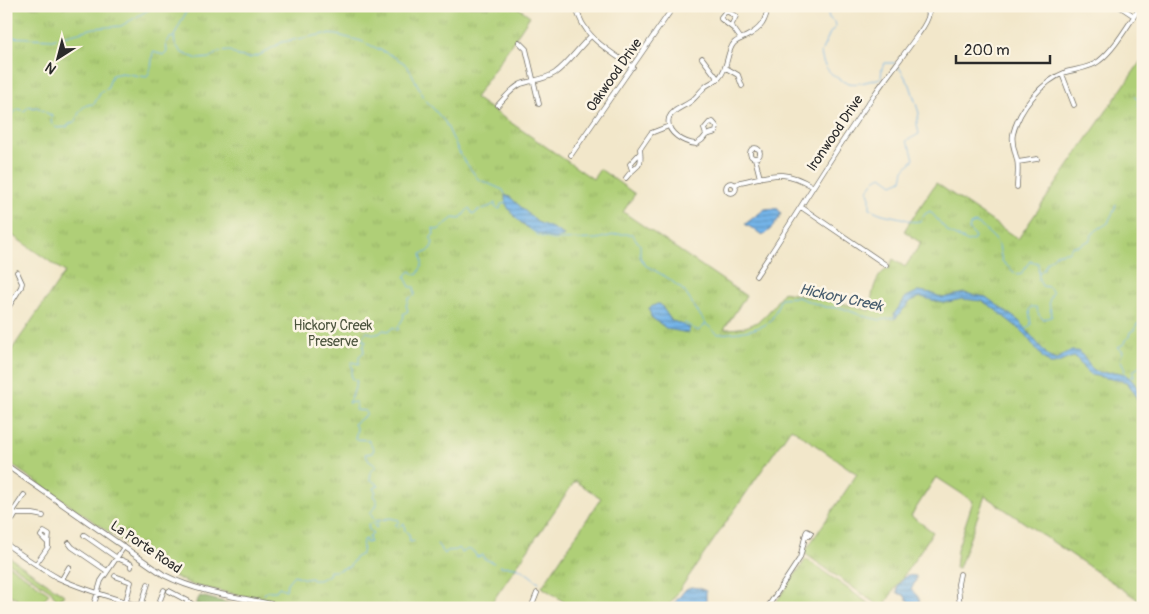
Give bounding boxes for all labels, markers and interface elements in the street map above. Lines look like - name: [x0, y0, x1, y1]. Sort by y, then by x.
- north arrow: [32, 32, 82, 82]
- scale bar: [956, 32, 1050, 64]
- street label: Oakwood Drive: [583, 35, 646, 115]
- text: 200 m: [964, 41, 1009, 60]
- text: N: [42, 58, 59, 78]
- street label: Ironwood Drive: [803, 92, 867, 174]
- water label: Hickory Creek: [798, 280, 886, 316]
- park label: Hickory Creek Preserve: [294, 317, 373, 350]
- street label: La Porte Road: [107, 517, 185, 577]

